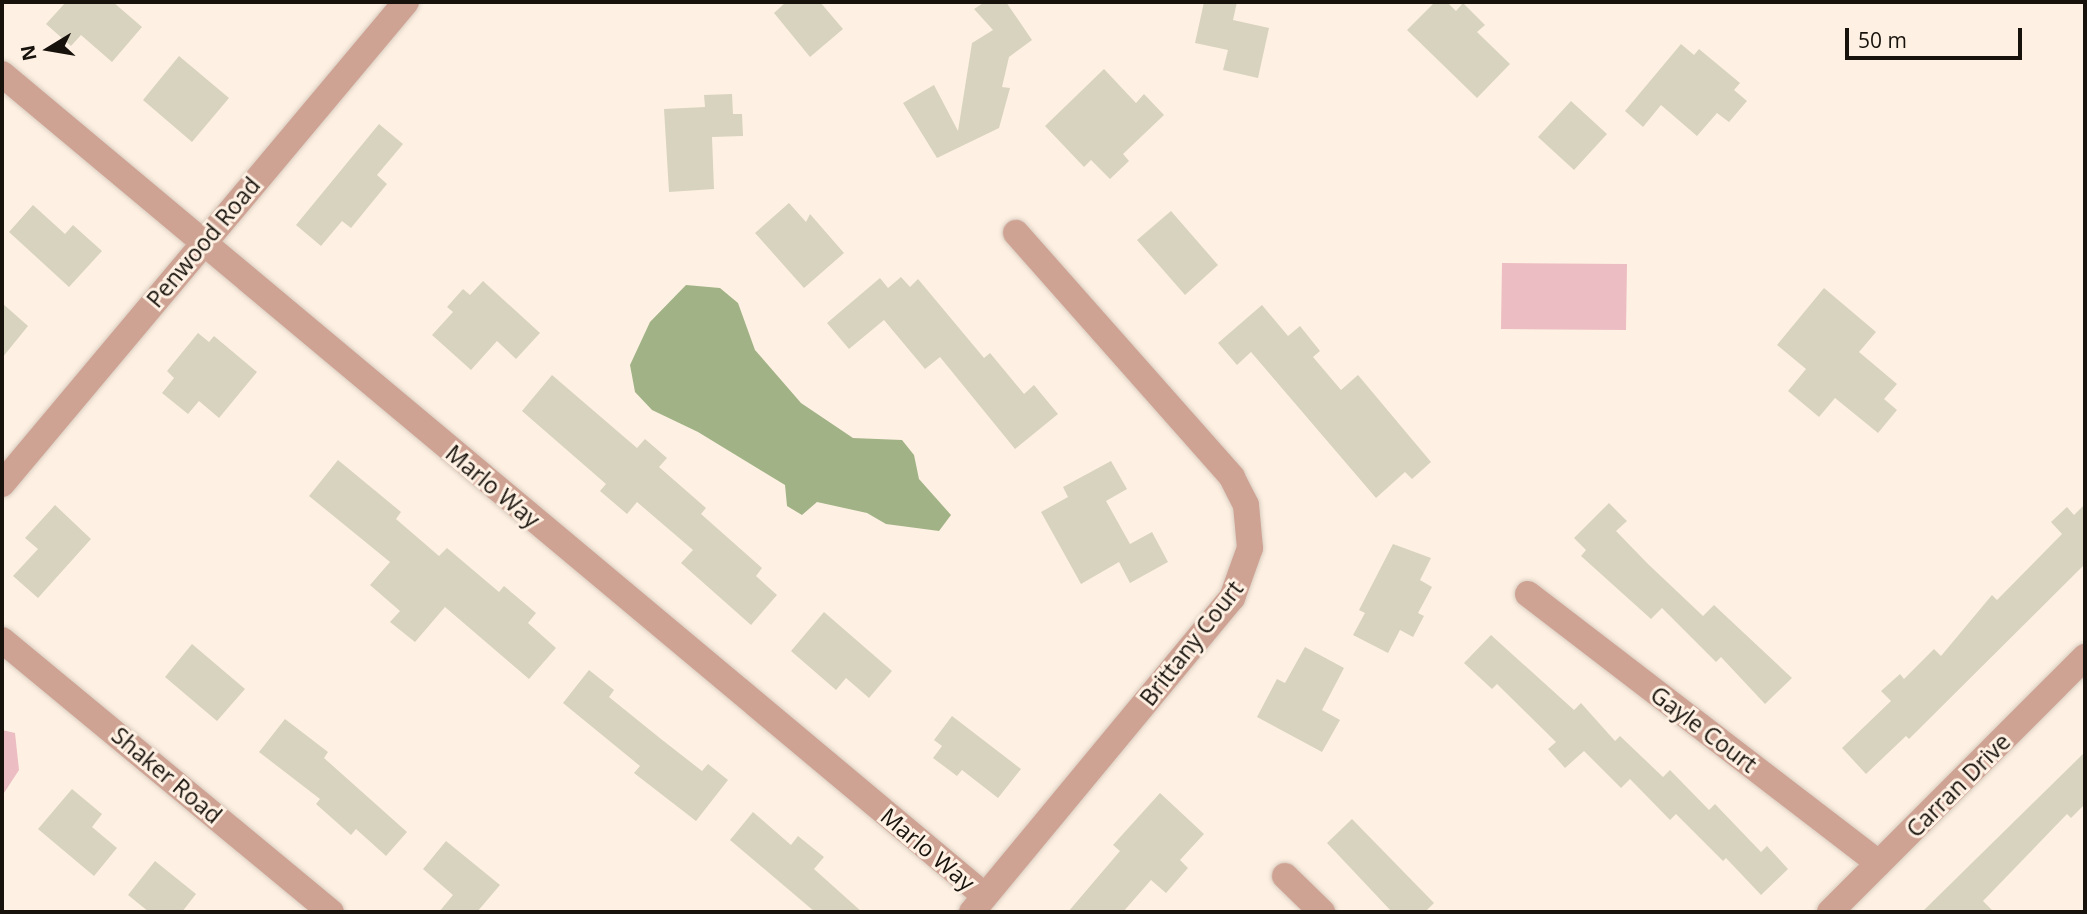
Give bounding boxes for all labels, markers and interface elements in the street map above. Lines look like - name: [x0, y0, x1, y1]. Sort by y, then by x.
- north arrow: [14, 14, 84, 84]
- scale bar: [1849, 14, 2026, 58]
- text: 50 m: [1858, 26, 1907, 54]
- text: N: [14, 43, 43, 63]
- street label: Penwood Road: [141, 171, 265, 313]
- street label: Marlo Way: [440, 439, 546, 533]
- street label: Brittany Court: [1134, 575, 1248, 711]
- street label: Gayle Court: [1645, 680, 1763, 778]
- street label: Shaker Road: [107, 721, 227, 829]
- street label: Carran Drive: [1900, 727, 2016, 843]
- street label: Marlo Way: [875, 802, 981, 896]

